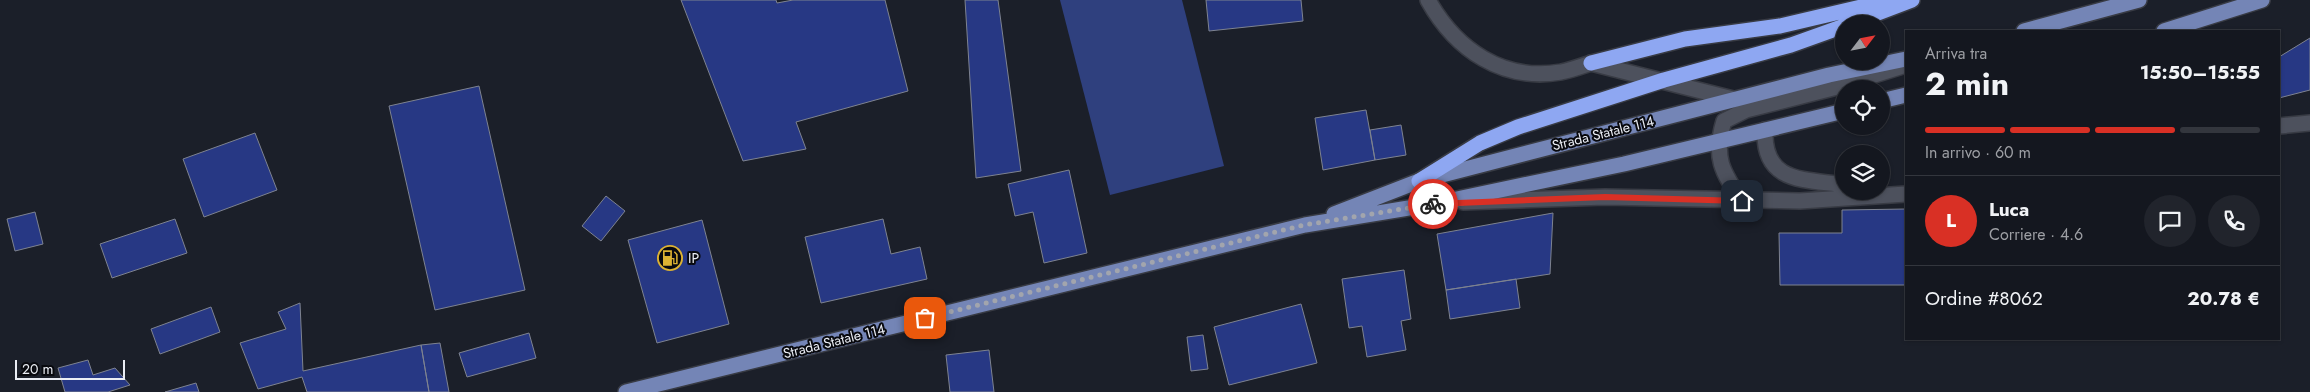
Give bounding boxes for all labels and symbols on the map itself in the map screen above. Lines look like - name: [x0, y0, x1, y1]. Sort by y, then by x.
- north arrow: [1835, 15, 1890, 70]
- street label: Strada Statale 114: [1550, 111, 1656, 155]
- courier: [1408, 179, 1458, 229]
- pin: [1721, 180, 1763, 222]
- fuel station icon: IP: [657, 245, 683, 271]
- place label: IP: [688, 248, 699, 268]
- pin: [904, 297, 946, 339]
- street label: Strada Statale 114: [781, 319, 887, 363]
- scale bar: [15, 357, 125, 380]

